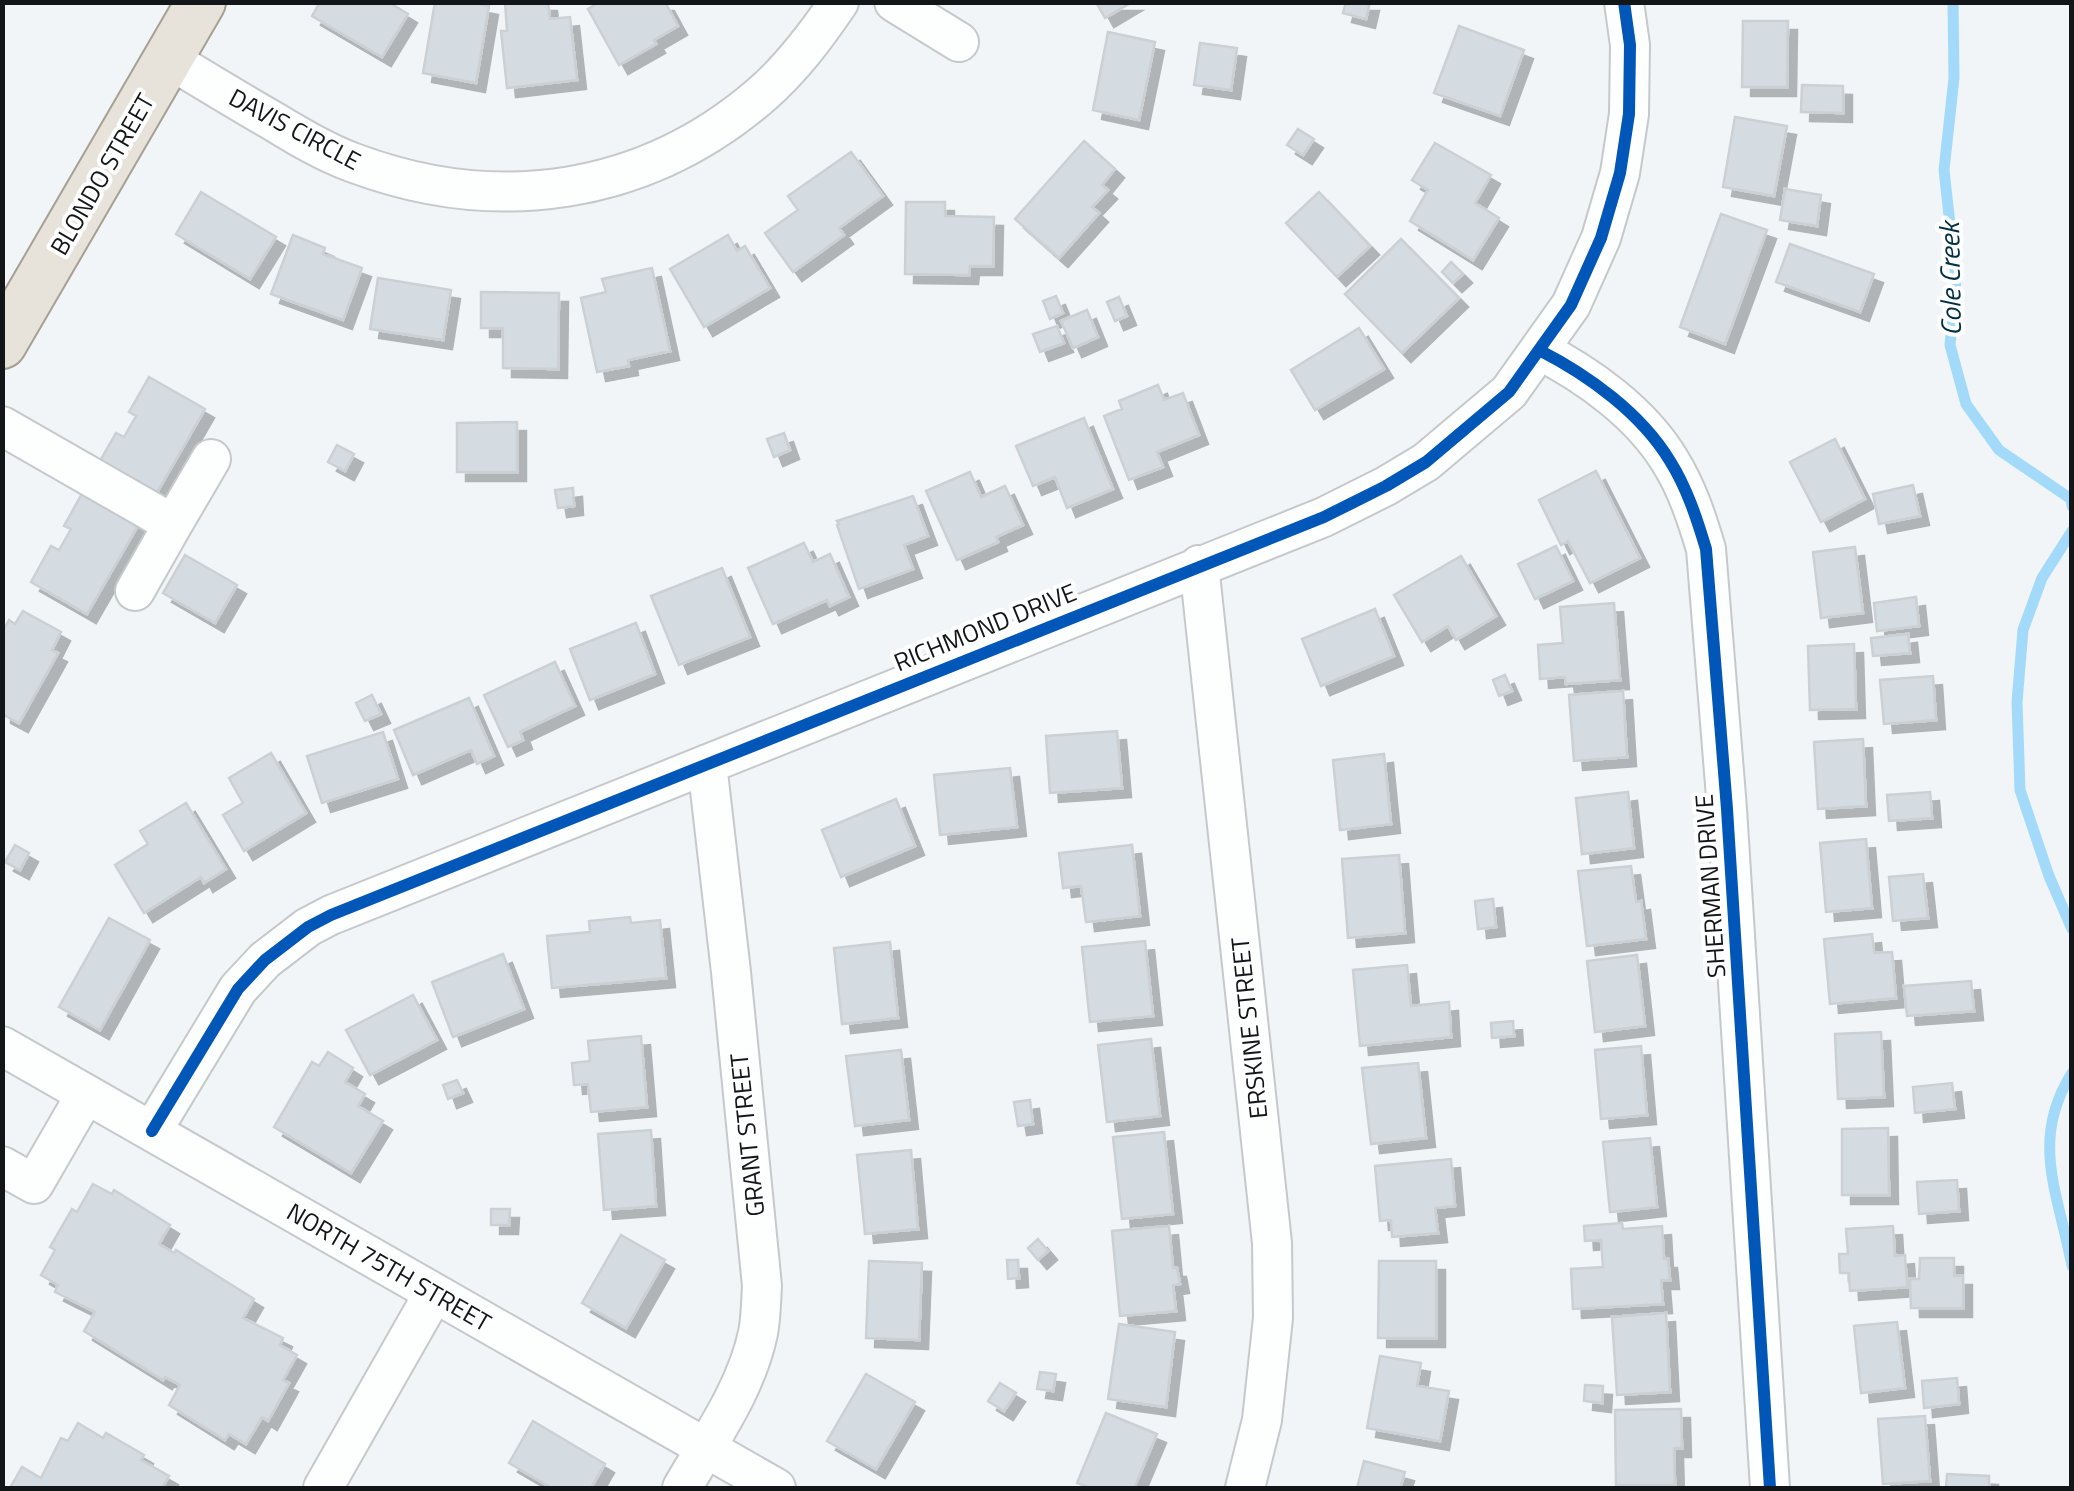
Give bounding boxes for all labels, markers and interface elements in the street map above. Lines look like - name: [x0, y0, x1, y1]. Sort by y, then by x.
- street label: DAVIS CIRCLE: [222, 78, 368, 180]
- street label: BLONDO STREET: [40, 86, 164, 262]
- water label: Cole Creek: [1927, 218, 1972, 336]
- street label: RICHMOND DRIVE: [888, 573, 1082, 681]
- street label: SHERMAN DRIVE: [1685, 793, 1735, 979]
- street label: ERSKINE STREET: [1221, 935, 1277, 1121]
- street label: GRANT STREET: [720, 1051, 774, 1219]
- street label: NORTH 75TH STREET: [280, 1193, 498, 1341]

